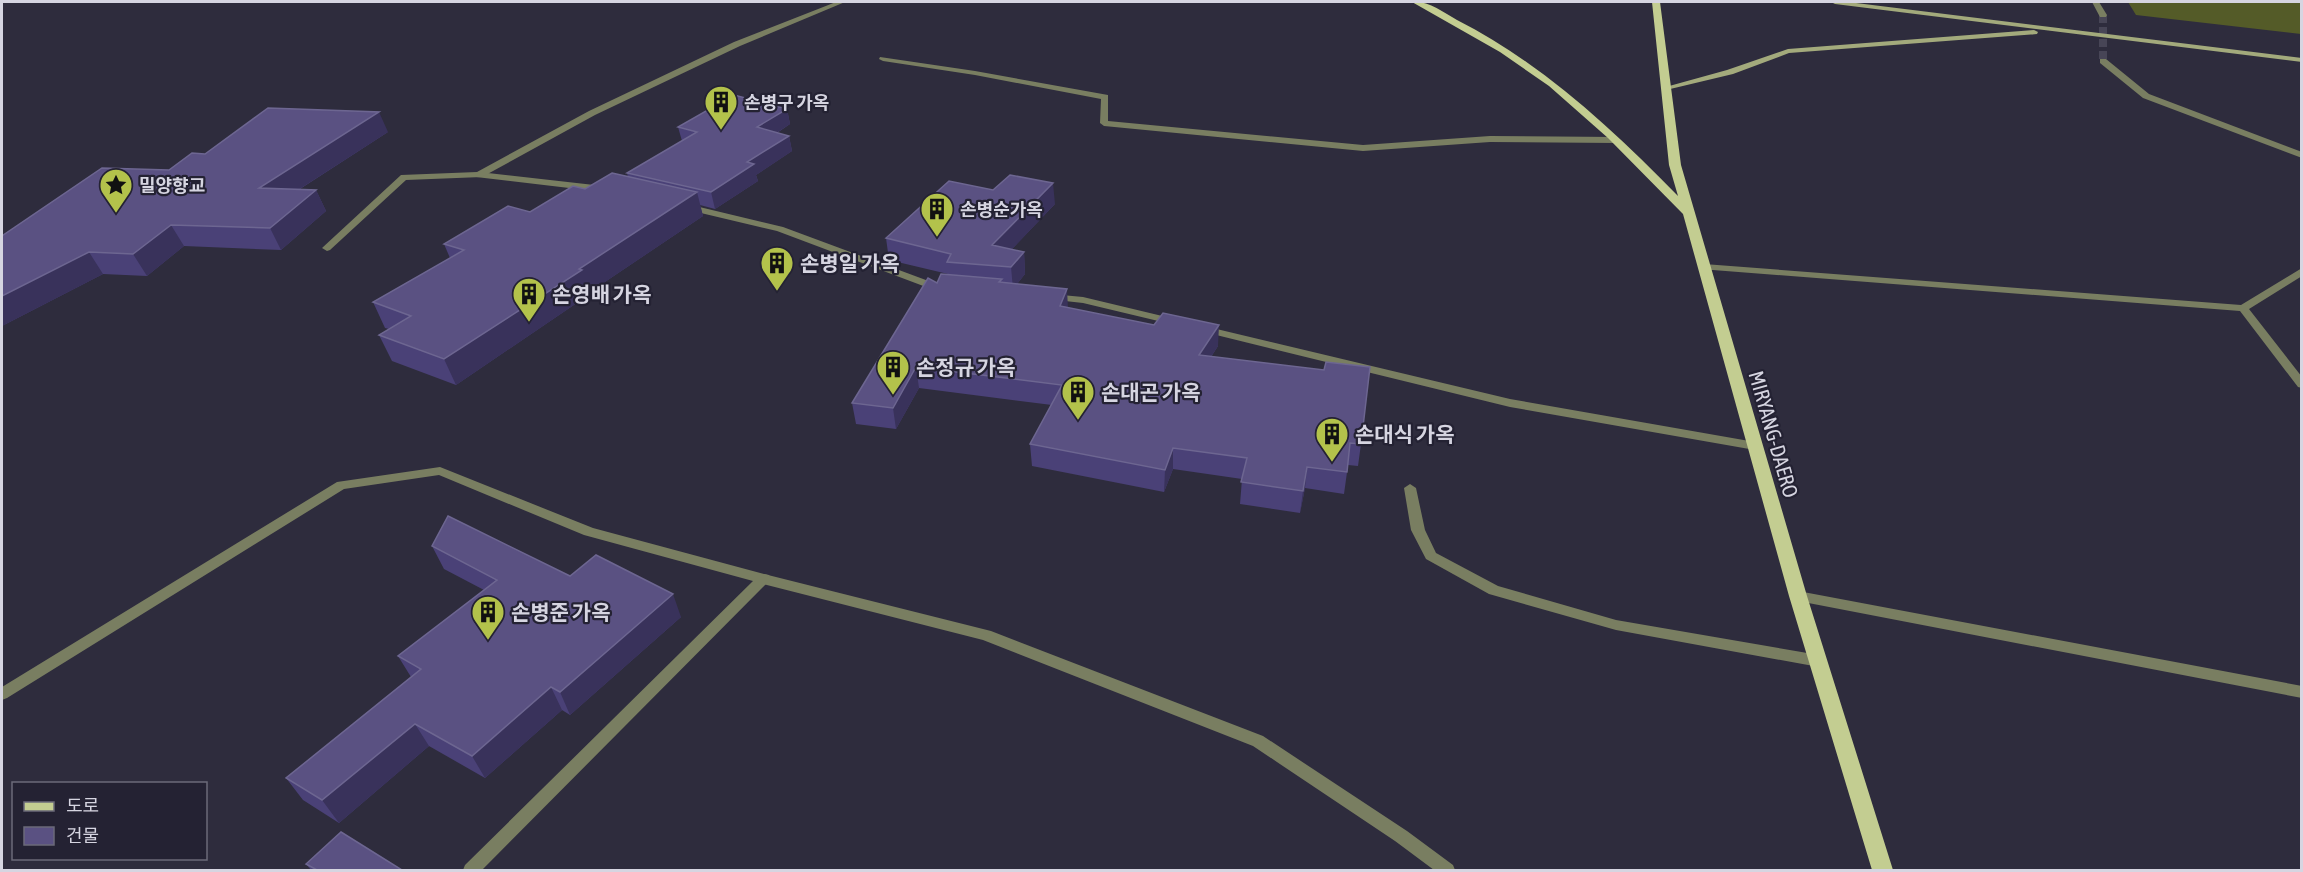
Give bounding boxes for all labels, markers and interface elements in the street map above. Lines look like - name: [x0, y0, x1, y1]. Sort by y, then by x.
- building icon: 손병구 가옥: [703, 84, 739, 131]
- place label: 손병구 가옥: [744, 92, 829, 113]
- place icon: 밀양향교: [98, 167, 134, 214]
- place label: 밀양향교: [139, 175, 205, 196]
- building icon: 손병순가옥: [919, 191, 955, 238]
- place label: 손병순가옥: [960, 199, 1043, 220]
- building icon: 손병일 가옥: [759, 245, 795, 292]
- place label: 손병일 가옥: [800, 251, 899, 275]
- building icon: 손영배 가옥: [511, 276, 547, 323]
- place label: 손영배 가옥: [552, 282, 651, 306]
- building icon: 손정규 가옥: [875, 349, 911, 396]
- place label: 손정규 가옥: [916, 355, 1015, 379]
- street label: MIRYANG-DAERO: [1744, 368, 1804, 500]
- building icon: 손대곤 가옥: [1060, 374, 1096, 421]
- place label: 손대곤 가옥: [1101, 380, 1200, 404]
- building icon: 손대식 가옥: [1314, 416, 1350, 463]
- place label: 손대식 가옥: [1355, 422, 1454, 446]
- building icon: 손병준 가옥: [470, 594, 506, 641]
- place label: 손병준 가옥: [511, 600, 610, 624]
- legend: [12, 782, 207, 860]
- text: 도로: [66, 795, 99, 816]
- text: 건물: [66, 825, 99, 846]

